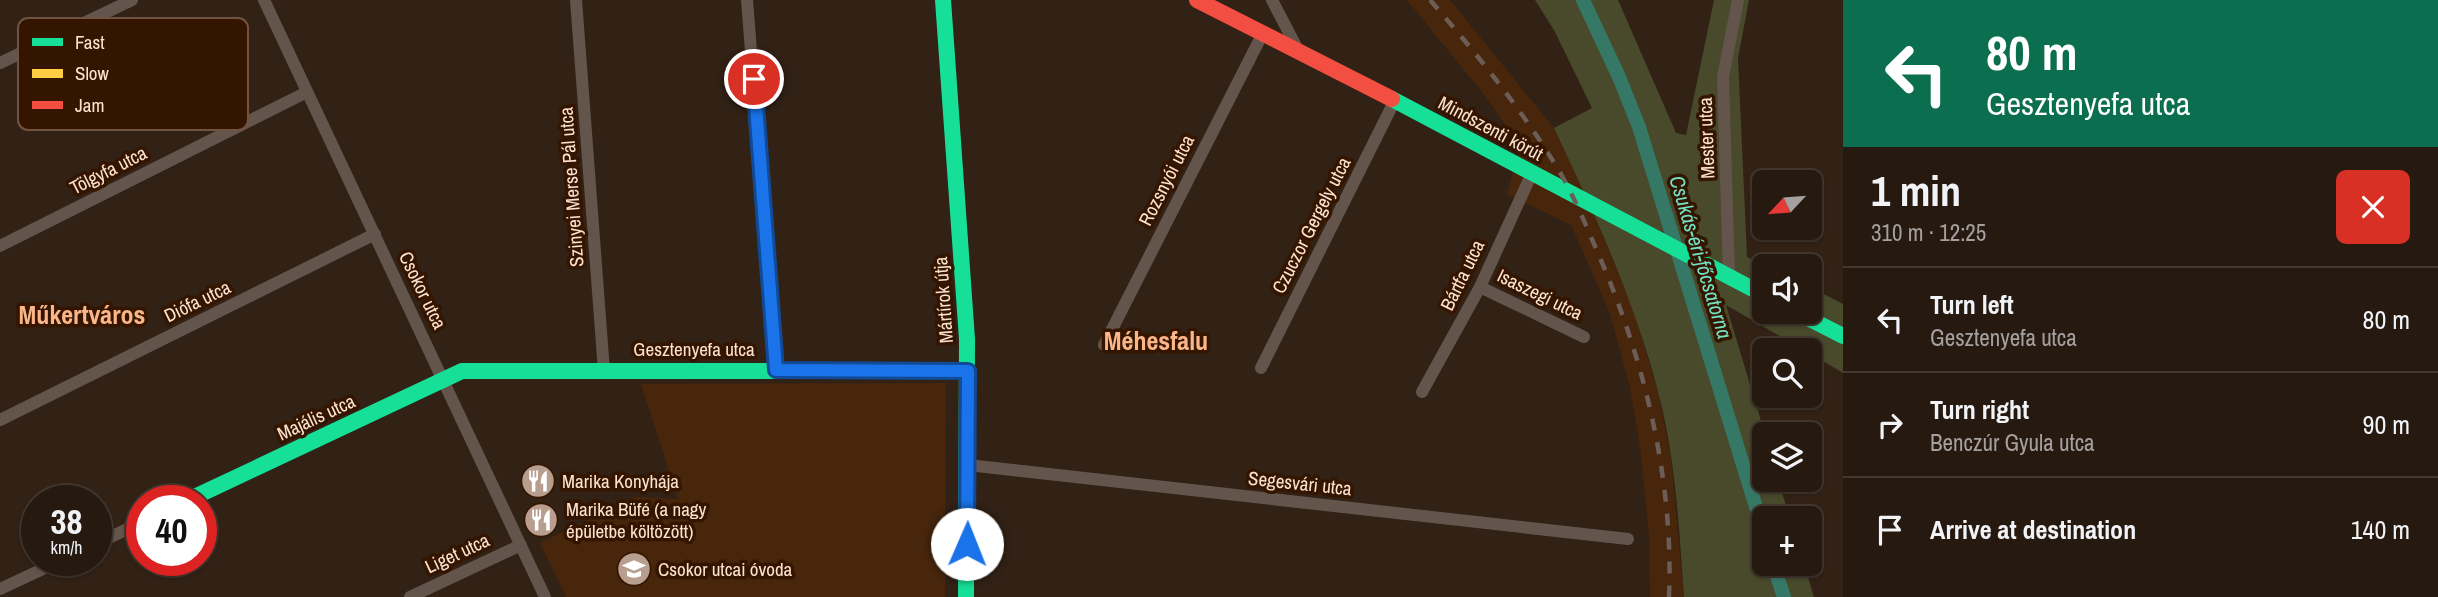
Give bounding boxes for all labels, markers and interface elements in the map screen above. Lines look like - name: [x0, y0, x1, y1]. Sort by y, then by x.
- legend: [18, 18, 248, 130]
- text: 80 m: [1986, 19, 2078, 85]
- icon: left: [1871, 28, 1962, 119]
- text: Fast: [75, 29, 105, 55]
- pin: [724, 49, 784, 109]
- text: Slow: [75, 60, 110, 86]
- icon: arrive: [735, 60, 773, 98]
- text: Gesztenyefa utca: [1986, 82, 2190, 125]
- street label: Mindszenti körút: [1434, 89, 1549, 167]
- text: Jam: [75, 92, 104, 118]
- street label: Mester utca: [1692, 97, 1720, 179]
- street label: Szinyei Merse Pál utca: [552, 106, 590, 268]
- street label: Rozsnyói utca: [1132, 130, 1200, 230]
- street label: Tölgyfa utca: [65, 139, 151, 200]
- street label: Czuczor Gergely utca: [1265, 152, 1357, 298]
- text: 1 min: [1871, 163, 1961, 219]
- north arrow: [1752, 170, 1822, 240]
- map controls: [1752, 170, 1822, 576]
- button: close: [2336, 170, 2410, 244]
- water label: Csukás-éri-főcsatorna: [1662, 172, 1740, 342]
- text: 310 m · 12:25: [1871, 217, 1986, 248]
- street label: Bártfa utca: [1434, 235, 1490, 315]
- street label: Csokor utca: [393, 247, 453, 333]
- button: sound: [1752, 254, 1822, 324]
- street label: Mártírok útja: [927, 256, 959, 344]
- street label: Isaszegi utca: [1493, 262, 1587, 326]
- street label: Diófa utca: [159, 274, 235, 328]
- text: Turn left: [1930, 287, 2014, 322]
- district label: Műkertváros: [19, 297, 145, 332]
- icon: left: [1871, 301, 1909, 339]
- text: 80 m: [2363, 302, 2410, 337]
- text: Gesztenyefa utca: [1930, 322, 2077, 353]
- district label: Méhesfalu: [1104, 323, 1208, 358]
- street label: Gesztenyefa utca: [633, 336, 755, 362]
- button: search: [1752, 338, 1822, 408]
- street label: Majális utca: [273, 388, 359, 446]
- text: Turn right: [1930, 392, 2029, 427]
- icon: right: [1871, 406, 1909, 444]
- text: 90 m: [2363, 407, 2410, 442]
- button: layers: [1752, 422, 1822, 492]
- text: Benczúr Gyula utca: [1930, 427, 2095, 458]
- restaurant icon: Marika Konyhája: [519, 462, 557, 500]
- street label: Segesvári utca: [1247, 465, 1353, 501]
- place label: Marika Konyhája: [562, 468, 679, 494]
- speed limit sign: 40: [126, 485, 217, 576]
- place label: Marika Büfé (a nagy épületbe költözött): [566, 496, 707, 544]
- text: 38: [51, 498, 82, 545]
- restaurant icon: Marika Büfé (a nagy épületbe költözött): [522, 501, 560, 539]
- button: +: [1752, 506, 1822, 576]
- position arrow: [930, 507, 1004, 581]
- icon: arrive: [1871, 511, 1909, 549]
- text: Arrive at destination: [1930, 512, 2136, 547]
- text: 140 m: [2351, 512, 2410, 547]
- street label: Liget utca: [420, 527, 494, 579]
- text: km/h: [51, 535, 83, 560]
- school or university icon: Csokor utcai óvoda: [615, 550, 653, 588]
- place label: Csokor utcai óvoda: [658, 556, 793, 582]

